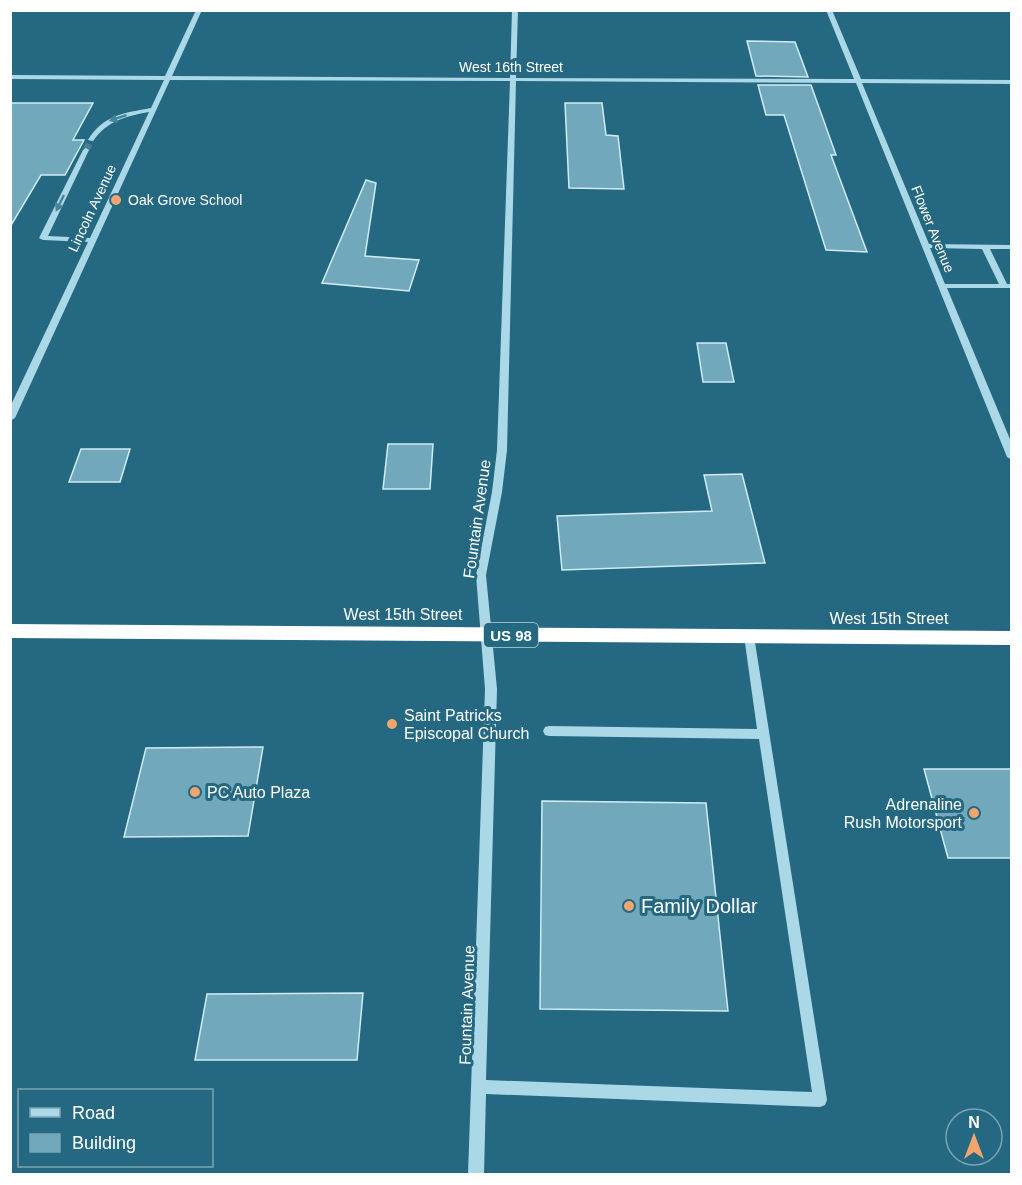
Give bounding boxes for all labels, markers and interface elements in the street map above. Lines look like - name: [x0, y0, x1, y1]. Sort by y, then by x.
- street label: West 16th Street: [459, 59, 563, 75]
- one-way arrow: [109, 114, 127, 123]
- street label: Lincoln Avenue: [65, 162, 119, 254]
- street label: Flower Avenue: [908, 183, 958, 275]
- place label: Oak Grove School: [128, 192, 242, 208]
- marker: Oak Grove School: [109, 193, 123, 207]
- one-way arrow: [56, 194, 66, 212]
- street label: Fountain Avenue: [460, 458, 494, 580]
- street label: West 15th Street: [344, 606, 463, 623]
- street label: West 15th Street: [830, 610, 949, 627]
- road number: US 98: [484, 623, 538, 647]
- place label: Saint Patricks Episcopal Church: [404, 707, 529, 742]
- marker: Saint Patricks Episcopal Church: [385, 717, 399, 731]
- place label: PC Auto Plaza: [207, 784, 310, 801]
- marker: PC Auto Plaza: [188, 785, 202, 799]
- place label: Adrenaline Rush Motorsport: [844, 796, 963, 831]
- marker: Adrenaline Rush Motorsport: [967, 806, 981, 820]
- place label: Family Dollar: [641, 895, 758, 917]
- marker: Family Dollar: [622, 899, 636, 913]
- street label: Fountain Avenue: [456, 945, 478, 1065]
- legend: [18, 1089, 213, 1167]
- text: Road: [72, 1103, 115, 1123]
- north arrow: [944, 1107, 1004, 1167]
- text: N: [968, 1114, 980, 1131]
- text: Building: [72, 1133, 136, 1153]

